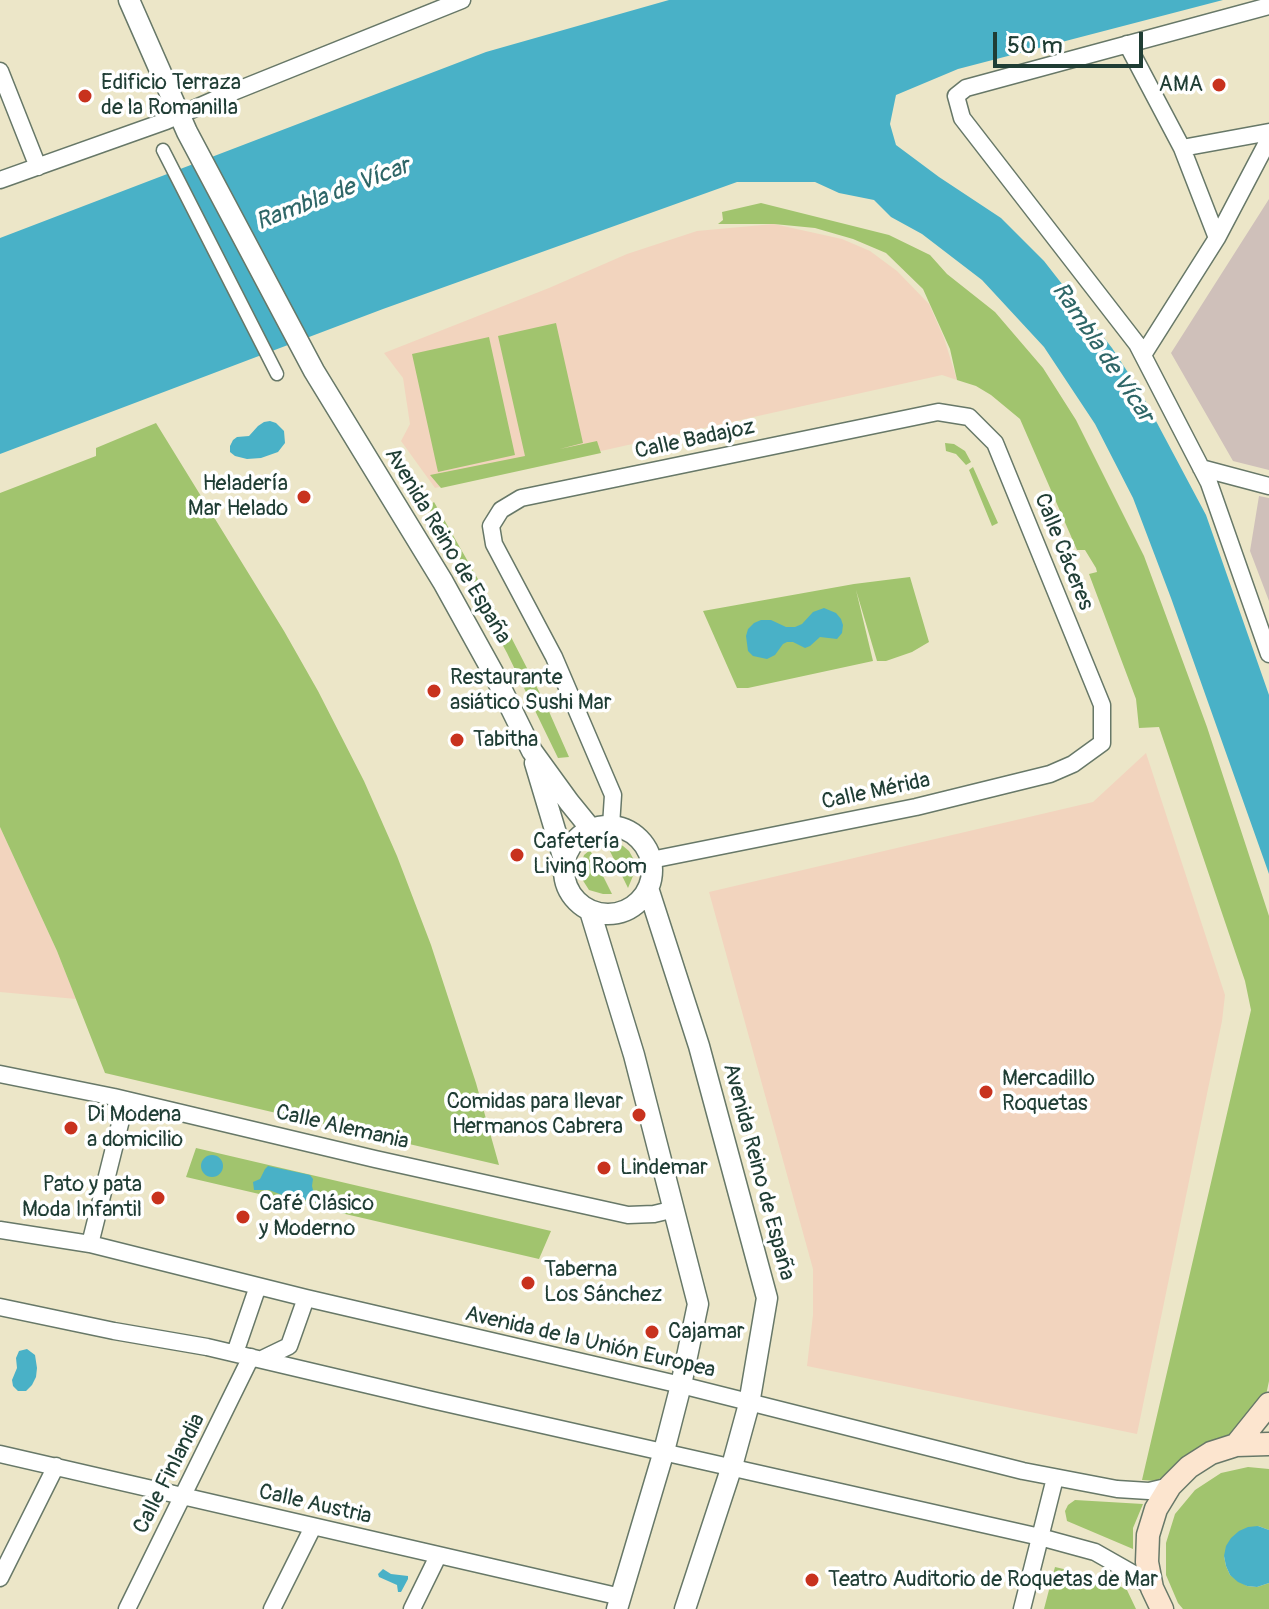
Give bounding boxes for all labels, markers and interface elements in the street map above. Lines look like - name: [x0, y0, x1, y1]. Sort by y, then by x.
- scale bar: [997, 16, 1147, 66]
- text: 50 m: [1007, 31, 1063, 60]
- place label: Edificio Terraza de la Romanilla: [101, 70, 241, 122]
- place label: AMA: [1159, 72, 1203, 98]
- marker: AMA: [1210, 76, 1228, 94]
- marker: Edificio Terraza de la Romanilla: [76, 87, 94, 105]
- water label: Rambla de Vícar: [252, 152, 414, 238]
- water label: Rambla de Vícar: [1045, 278, 1159, 428]
- street label: Calle Badajoz: [633, 414, 757, 466]
- street label: Avenida Reino de España: [378, 443, 516, 649]
- place label: Heladería Mar Helado: [188, 471, 288, 522]
- marker: Heladería Mar Helado: [295, 488, 313, 506]
- street label: Calle Cáceres: [1028, 490, 1098, 614]
- place label: Restaurante asiático Sushi Mar: [450, 665, 612, 716]
- marker: Restaurante asiático Sushi Mar: [425, 682, 443, 700]
- place label: Tabitha: [473, 727, 538, 753]
- marker: Tabitha: [448, 731, 466, 749]
- street label: Calle Mérida: [819, 768, 933, 816]
- place label: Cafetería Living Room: [533, 829, 647, 880]
- marker: Cafetería Living Room: [508, 846, 526, 864]
- street label: Avenida Reino de España: [716, 1061, 800, 1283]
- place label: Mercadillo Roquetas: [1002, 1066, 1095, 1118]
- marker: Mercadillo Roquetas: [977, 1083, 995, 1101]
- place label: Comidas para llevar Hermanos Cabrera: [446, 1089, 623, 1140]
- street label: Calle Alemania: [273, 1100, 411, 1156]
- place label: Di Modena a domicilio: [87, 1102, 183, 1154]
- marker: Comidas para llevar Hermanos Cabrera: [630, 1106, 648, 1124]
- marker: Di Modena a domicilio: [62, 1119, 80, 1137]
- place label: Lindemar: [620, 1155, 708, 1181]
- marker: Lindemar: [595, 1159, 613, 1177]
- place label: Pato y pata Moda Infantil: [22, 1172, 142, 1224]
- marker: Pato y pata Moda Infantil: [149, 1189, 167, 1207]
- place label: Café Clásico y Moderno: [259, 1191, 374, 1242]
- marker: Café Clásico y Moderno: [234, 1208, 252, 1226]
- place label: Taberna Los Sánchez: [544, 1257, 662, 1308]
- marker: Taberna Los Sánchez: [519, 1274, 537, 1292]
- street label: Avenida de la Unión Europea: [462, 1301, 718, 1385]
- place label: Cajamar: [668, 1319, 745, 1345]
- marker: Cajamar: [643, 1323, 661, 1341]
- street label: Calle Finlandia: [128, 1409, 212, 1539]
- street label: Calle Austria: [256, 1479, 374, 1531]
- place label: Teatro Auditorio de Roquetas de Mar: [828, 1567, 1158, 1593]
- marker: Teatro Auditorio de Roquetas de Mar: [803, 1571, 821, 1589]

